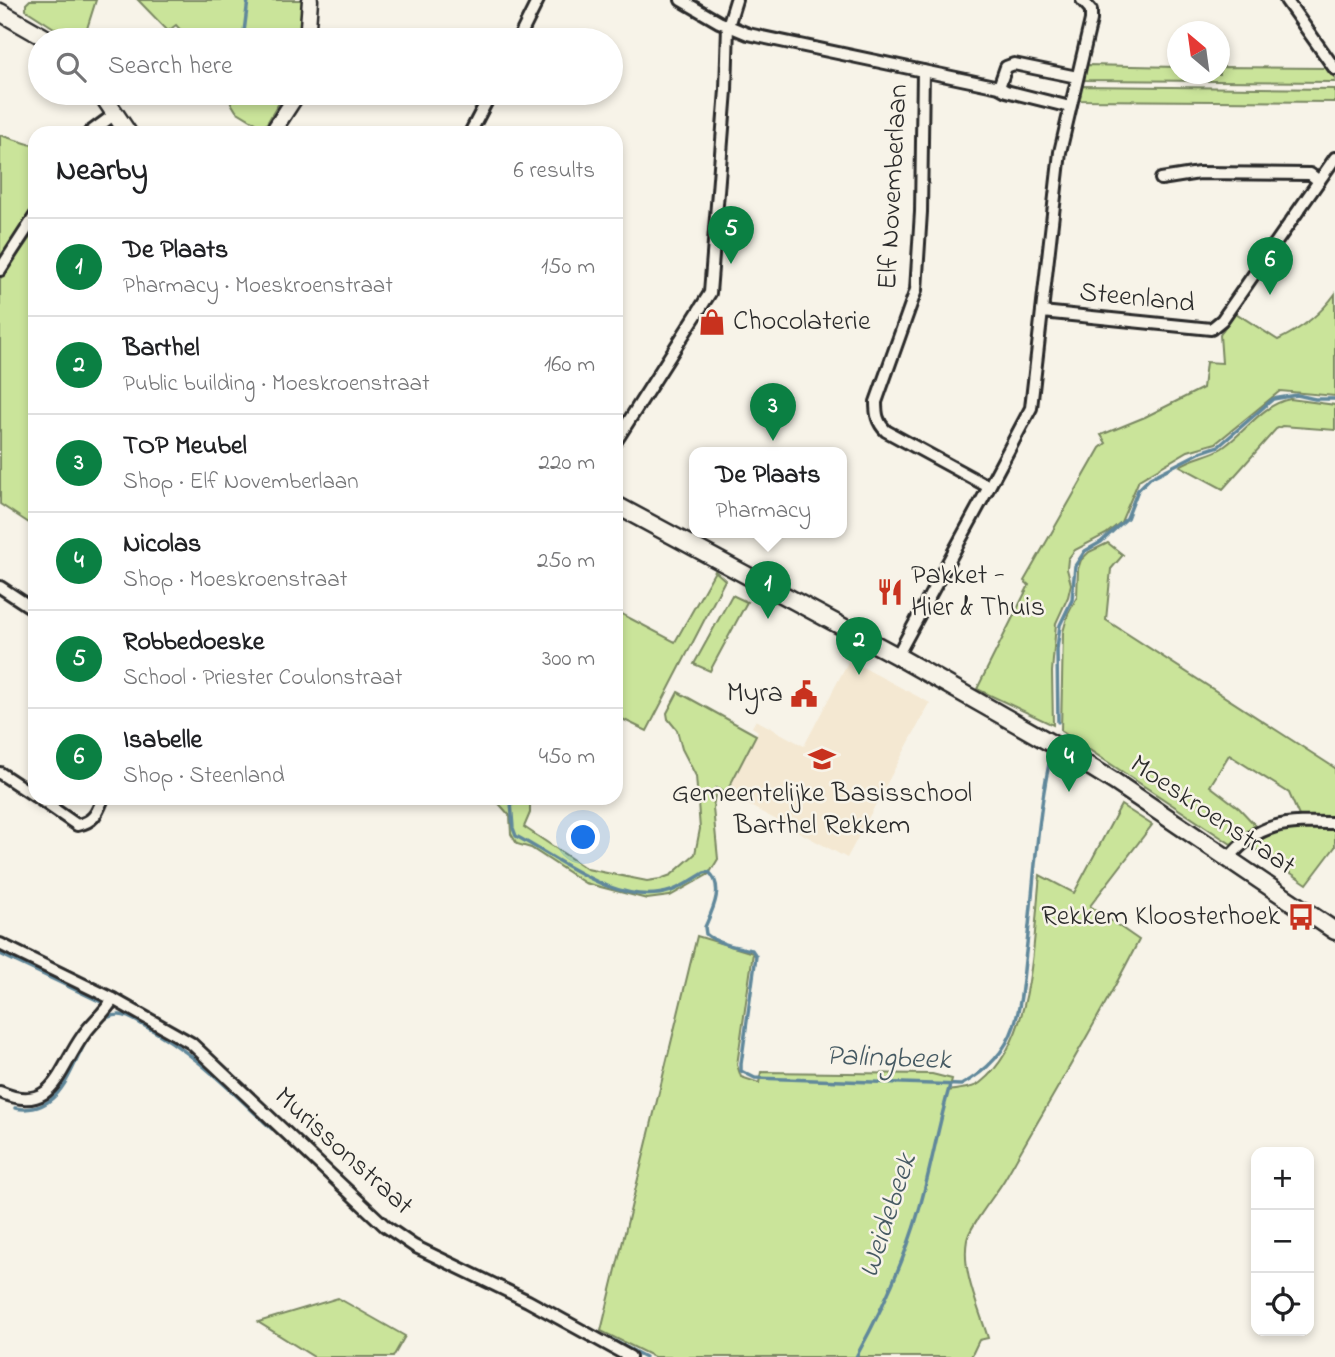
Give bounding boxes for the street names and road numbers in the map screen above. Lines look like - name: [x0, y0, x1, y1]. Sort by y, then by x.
- street label: Elf Novemberlaan: [868, 83, 920, 291]
- street label: Steenland: [1077, 273, 1197, 325]
- street label: Moeskroenstraat: [1121, 745, 1303, 887]
- street label: Murissonstraat: [264, 1078, 422, 1226]

